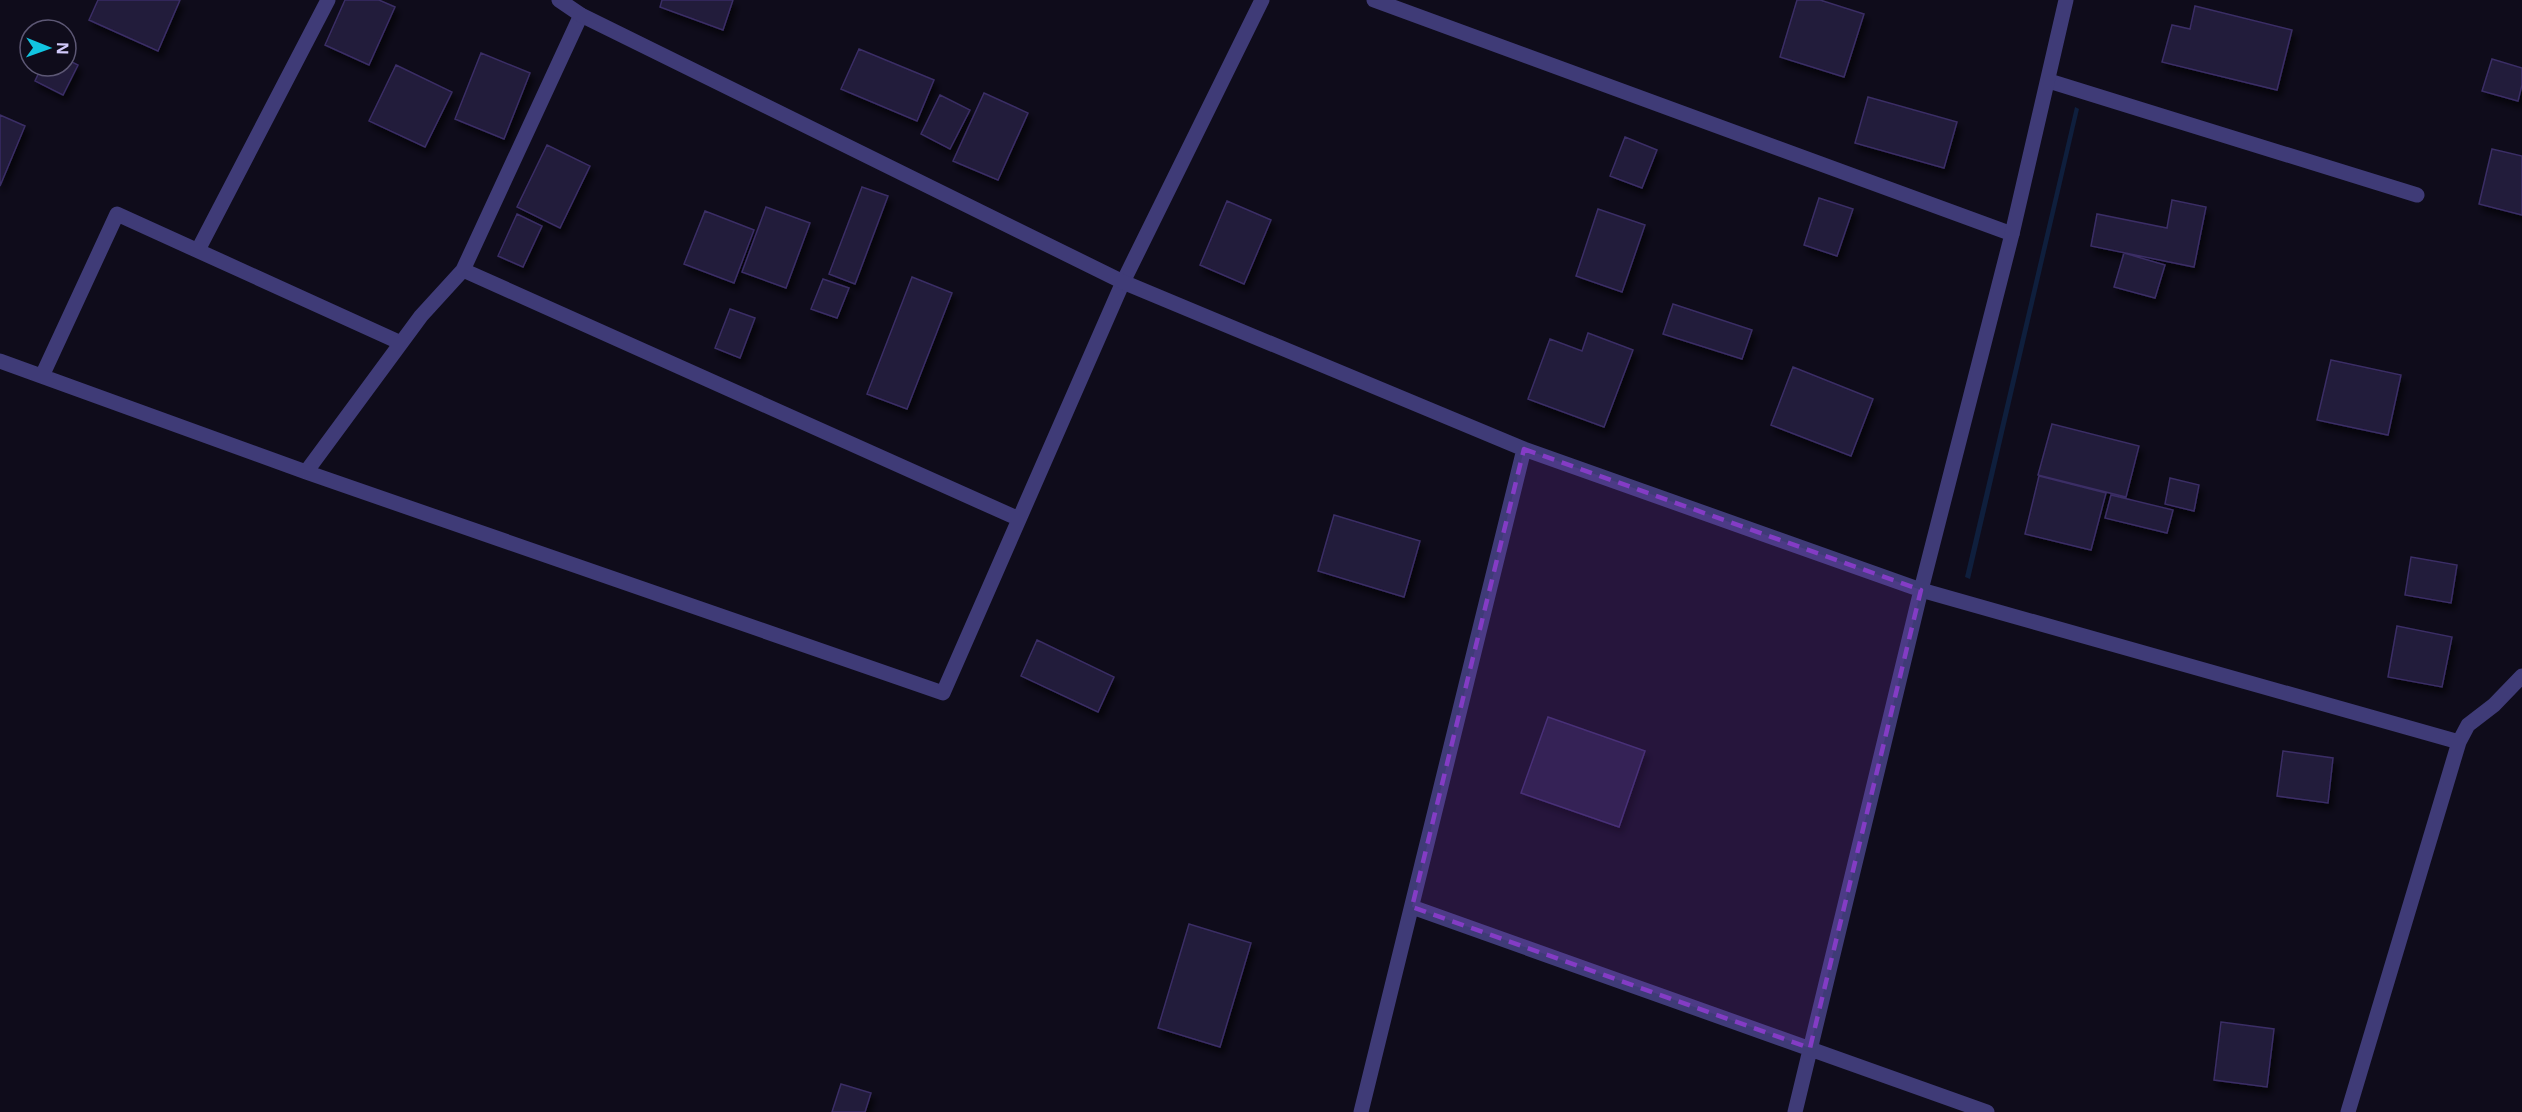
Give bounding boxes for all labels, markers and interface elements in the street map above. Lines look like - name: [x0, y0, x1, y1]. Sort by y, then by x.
- north arrow: [18, 18, 78, 78]
- text: N: [52, 42, 74, 55]

